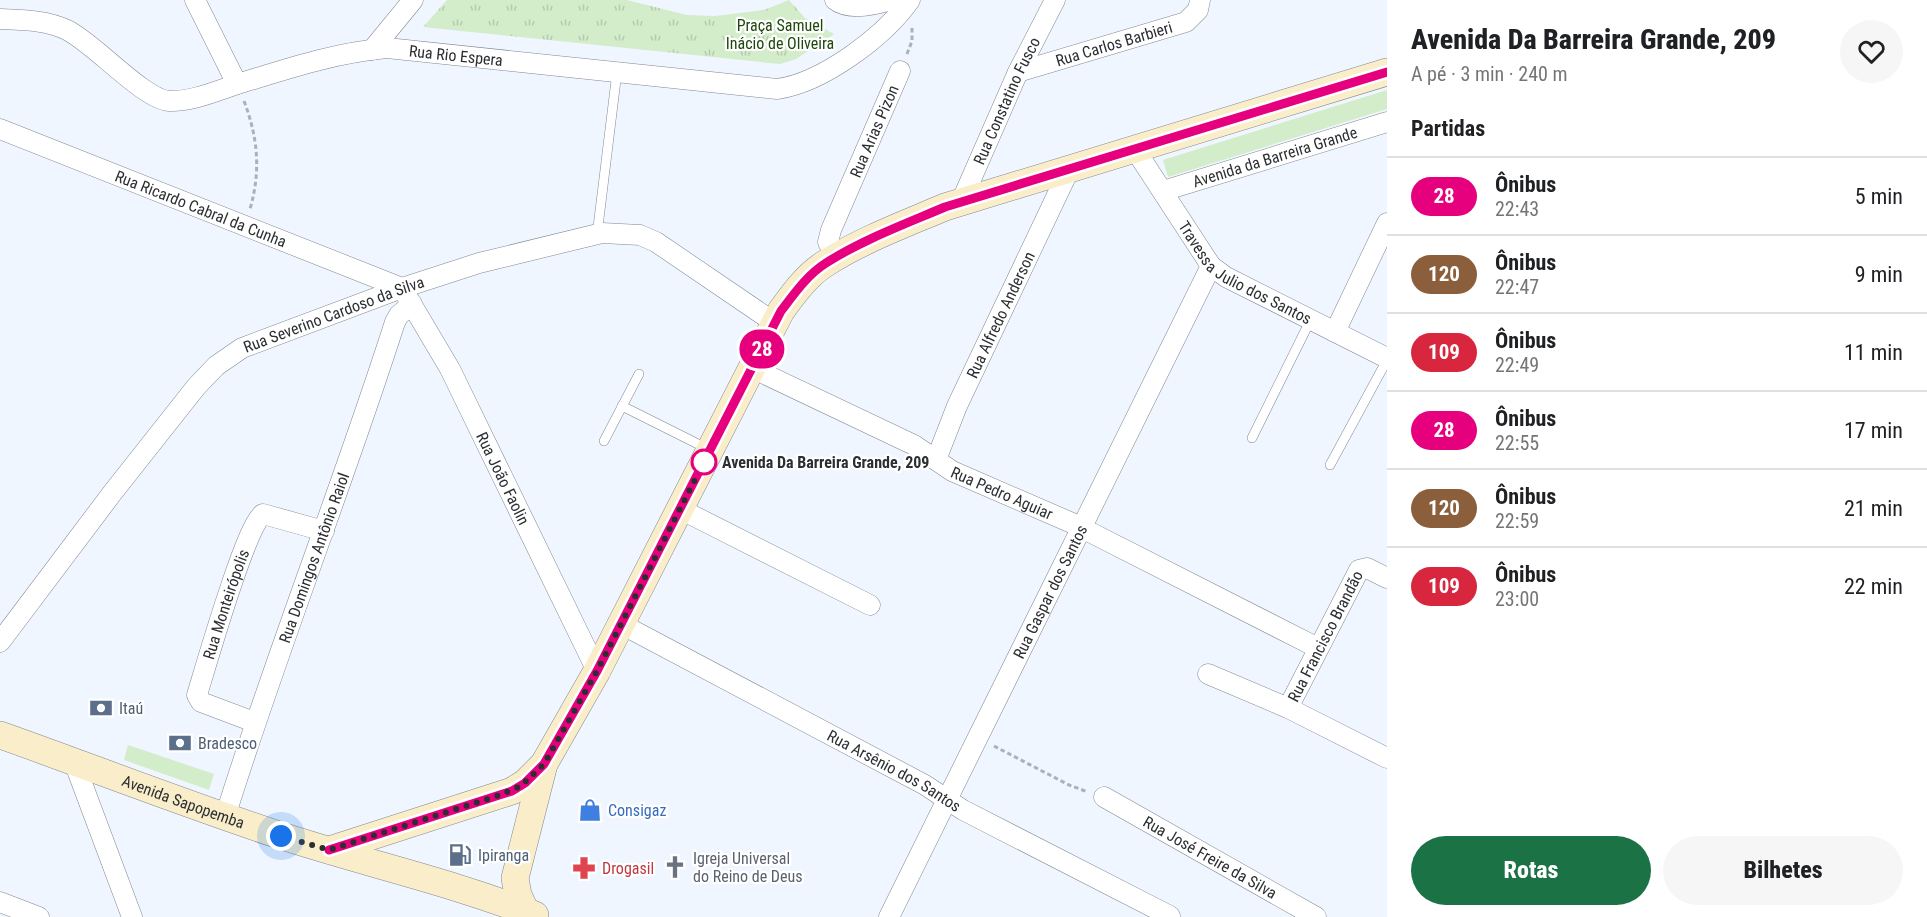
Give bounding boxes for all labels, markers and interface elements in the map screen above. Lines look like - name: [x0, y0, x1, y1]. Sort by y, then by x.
- park label: Praça Samuel Inácio de Oliveira: [726, 16, 834, 53]
- street label: Rua Carlos Barbieri: [1053, 18, 1175, 70]
- button: heart: [1840, 20, 1903, 83]
- text: Avenida Da Barreira Grande, 209: [1411, 23, 1776, 56]
- street label: Rua Constatino Fusco: [970, 34, 1044, 168]
- street label: Rua Rio Espera: [408, 41, 504, 70]
- text: A pé · 3 min · 240 m: [1411, 62, 1568, 86]
- street label: Rua Arias Pizon: [846, 82, 903, 181]
- text: Partidas: [1411, 116, 1485, 141]
- street label: Avenida da Barreira Grande: [1190, 123, 1359, 191]
- street label: Rua Ricardo Cabral da Cunha: [112, 166, 289, 251]
- text: Ônibus: [1495, 172, 1556, 197]
- text: 28: [1433, 184, 1455, 208]
- text: 5 min: [1855, 184, 1903, 209]
- text: 22:43: [1495, 197, 1539, 221]
- street label: Travessa Julio dos Santos: [1174, 218, 1315, 328]
- street label: Rua Alfredo Anderson: [963, 249, 1039, 381]
- text: Ônibus: [1495, 250, 1556, 275]
- text: 120: [1428, 262, 1460, 286]
- text: 9 min: [1855, 262, 1903, 287]
- street label: Rua Severino Cardoso da Silva: [241, 272, 426, 357]
- text: 22:47: [1495, 275, 1539, 299]
- text: Ônibus: [1495, 328, 1556, 353]
- line badge: 28: [735, 330, 789, 368]
- text: 28: [751, 337, 773, 361]
- text: 109: [1428, 340, 1460, 364]
- text: 11 min: [1844, 340, 1903, 365]
- text: 22:49: [1495, 353, 1539, 377]
- text: Ônibus: [1495, 406, 1556, 431]
- text: 28: [1433, 418, 1455, 442]
- text: 17 min: [1844, 418, 1903, 443]
- street label: Rua João Faolin: [472, 429, 533, 528]
- text: 22:55: [1495, 431, 1539, 455]
- marker: Avenida Da Barreira Grande, 209: [691, 449, 717, 475]
- place label: Avenida Da Barreira Grande, 209: [722, 453, 929, 472]
- street label: Rua Pedro Aguiar: [948, 463, 1056, 524]
- street label: Rua Domingos Antônio Raiol: [275, 470, 353, 646]
- text: Ônibus: [1495, 484, 1556, 509]
- text: 120: [1428, 496, 1460, 520]
- text: 21 min: [1844, 496, 1903, 521]
- text: 22:59: [1495, 509, 1539, 533]
- street label: Rua Gaspar dos Santos: [1009, 522, 1091, 662]
- street label: Rua Monteirópolis: [199, 547, 253, 662]
- text: Ônibus: [1495, 562, 1556, 587]
- street label: Rua Francisco Brandão: [1284, 567, 1367, 705]
- text: 109: [1428, 574, 1460, 598]
- text: 22 min: [1844, 574, 1903, 599]
- text: 23:00: [1495, 587, 1539, 611]
- bank icon: Itaú: [88, 695, 114, 721]
- place label: Itaú: [119, 699, 143, 718]
- street label: Rua Arsênio dos Santos: [824, 726, 964, 816]
- bank icon: Bradesco: [167, 730, 193, 756]
- place label: Bradesco: [198, 734, 257, 753]
- street label: Avenida Sapopemba: [119, 771, 247, 833]
- shop icon: Consigaz: [577, 797, 603, 823]
- place label: Consigaz: [608, 801, 666, 820]
- street label: Rua José Freire da Silva: [1140, 812, 1280, 903]
- your location: [266, 821, 296, 851]
- button: Rotas: [1411, 836, 1651, 905]
- button: Bilhetes: [1663, 836, 1903, 905]
- fuel station icon: Ipiranga: [447, 842, 473, 868]
- place label: Ipiranga: [478, 846, 529, 865]
- place label: Igreja Universal do Reino de Deus: [693, 849, 803, 886]
- church icon: Igreja Universal do Reino de Deus: [662, 854, 688, 880]
- pharmacy icon: Drogasil: [571, 855, 597, 881]
- place label: Drogasil: [602, 859, 654, 878]

